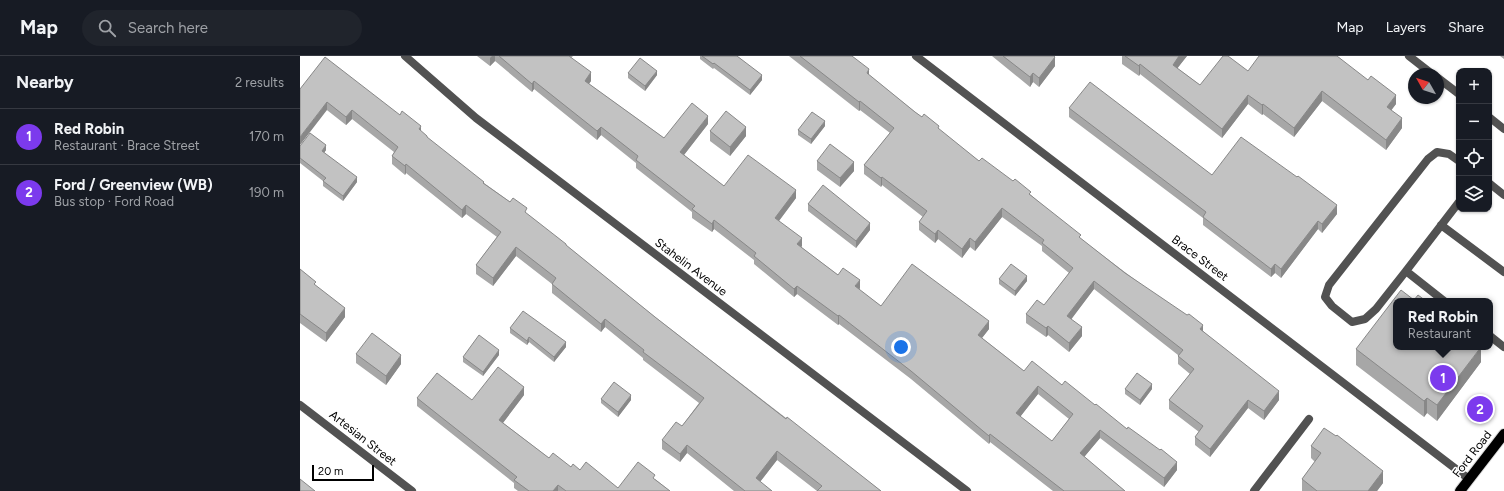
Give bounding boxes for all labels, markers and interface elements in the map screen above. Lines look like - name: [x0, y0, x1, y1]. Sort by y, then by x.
- search box: [82, 10, 362, 46]
- text: Map: [20, 16, 58, 39]
- icon: search: [96, 17, 118, 39]
- text: Search here: [128, 19, 208, 37]
- text: Map: [1336, 19, 1364, 36]
- text: Layers: [1386, 19, 1426, 36]
- text: Share: [1448, 19, 1484, 36]
- north arrow: [1408, 68, 1444, 104]
- map controls: [1456, 68, 1492, 212]
- button: +: [1456, 68, 1492, 104]
- text: Nearby: [16, 72, 74, 92]
- text: 2 results: [235, 75, 284, 90]
- button: −: [1456, 104, 1492, 140]
- text: Red Robin: [54, 120, 124, 138]
- text: 1: [26, 129, 32, 144]
- text: 170 m: [249, 129, 284, 144]
- text: Restaurant · Brace Street: [54, 138, 200, 153]
- button: locate: [1456, 140, 1492, 176]
- text: Ford / Greenview (WB): [54, 176, 213, 194]
- button: layers: [1456, 176, 1492, 212]
- text: 2: [25, 185, 33, 200]
- text: 190 m: [249, 185, 284, 200]
- text: Bus stop · Ford Road: [54, 194, 174, 209]
- street label: Brace Street: [1169, 232, 1231, 284]
- street label: Stahelin Avenue: [652, 235, 730, 299]
- popup: [1393, 298, 1493, 350]
- text: Red Robin: [1408, 308, 1478, 326]
- text: Restaurant: [1408, 326, 1471, 341]
- your location: [891, 337, 911, 357]
- pin: 1: [1430, 363, 1456, 393]
- pin: 2: [1467, 394, 1493, 424]
- street label: Artesian Street: [327, 408, 400, 469]
- street label: Ford Road: [1450, 428, 1494, 480]
- scale bar: [312, 463, 374, 482]
- text: 20 m: [318, 465, 343, 478]

